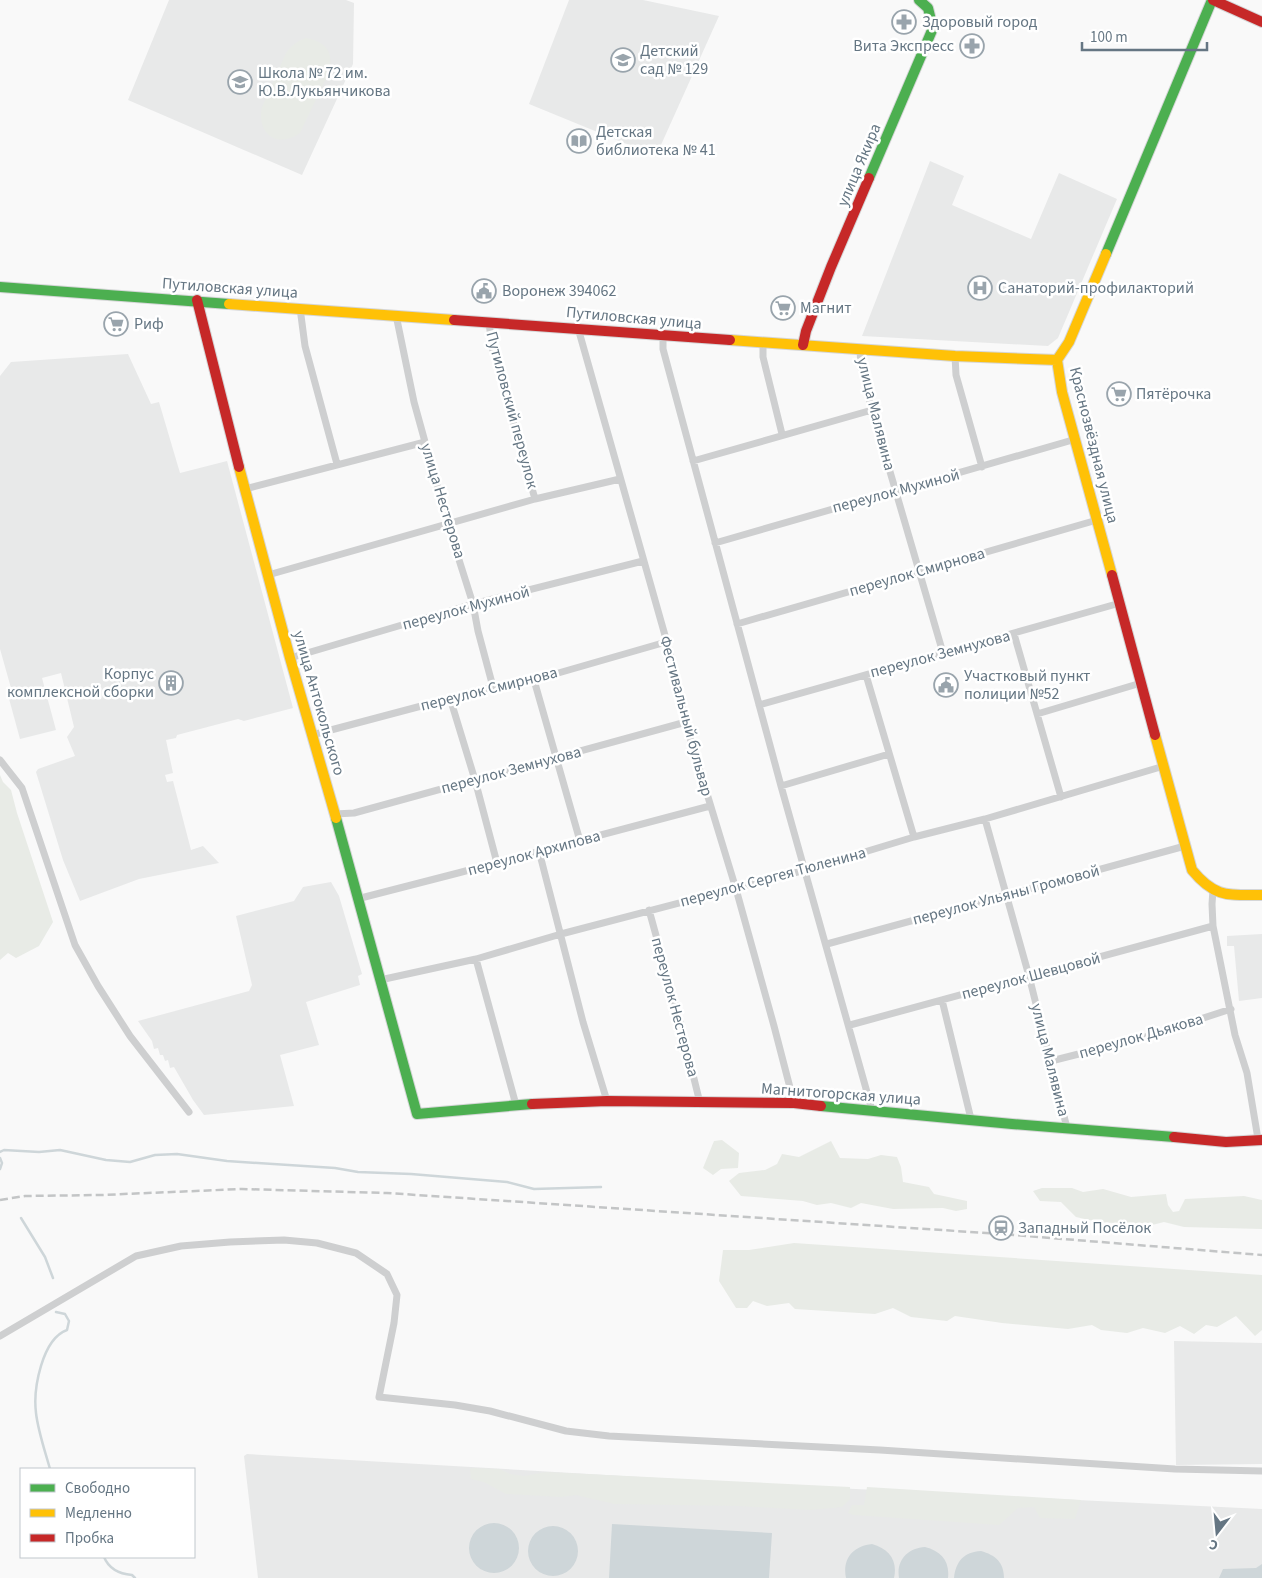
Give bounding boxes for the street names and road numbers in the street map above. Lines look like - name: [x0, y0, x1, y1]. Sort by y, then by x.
- street label: улица Якира: [832, 120, 886, 210]
- street label: Путиловская улица: [161, 272, 299, 304]
- street label: Путиловская улица: [565, 301, 703, 335]
- street label: Путиловский переулок: [480, 329, 544, 491]
- street label: улица Малявина: [851, 355, 901, 473]
- street label: Краснозвёздная улица: [1064, 365, 1124, 525]
- street label: улица Нестерова: [415, 441, 471, 561]
- street label: переулок Мухиной: [830, 463, 962, 519]
- street label: переулок Смирнова: [846, 542, 988, 602]
- street label: переулок Мухиной: [400, 580, 532, 636]
- street label: переулок Земнухова: [868, 625, 1012, 683]
- street label: улица Антокольского: [288, 628, 350, 778]
- street label: Фестивальный бульвар: [654, 633, 718, 799]
- street label: переулок Смирнова: [418, 661, 560, 717]
- street label: переулок Земнухова: [439, 741, 583, 799]
- street label: переулок Архипова: [465, 825, 603, 881]
- street label: переулок Сергея Тюленина: [678, 842, 868, 912]
- street label: переулок Ульяны Громовой: [910, 859, 1102, 931]
- street label: переулок Нестерова: [646, 935, 704, 1079]
- street label: переулок Шевцовой: [959, 947, 1103, 1005]
- street label: улица Малявина: [1025, 1001, 1075, 1119]
- street label: переулок Дьякова: [1076, 1008, 1206, 1064]
- street label: Магнитогорская улица: [760, 1077, 922, 1111]

